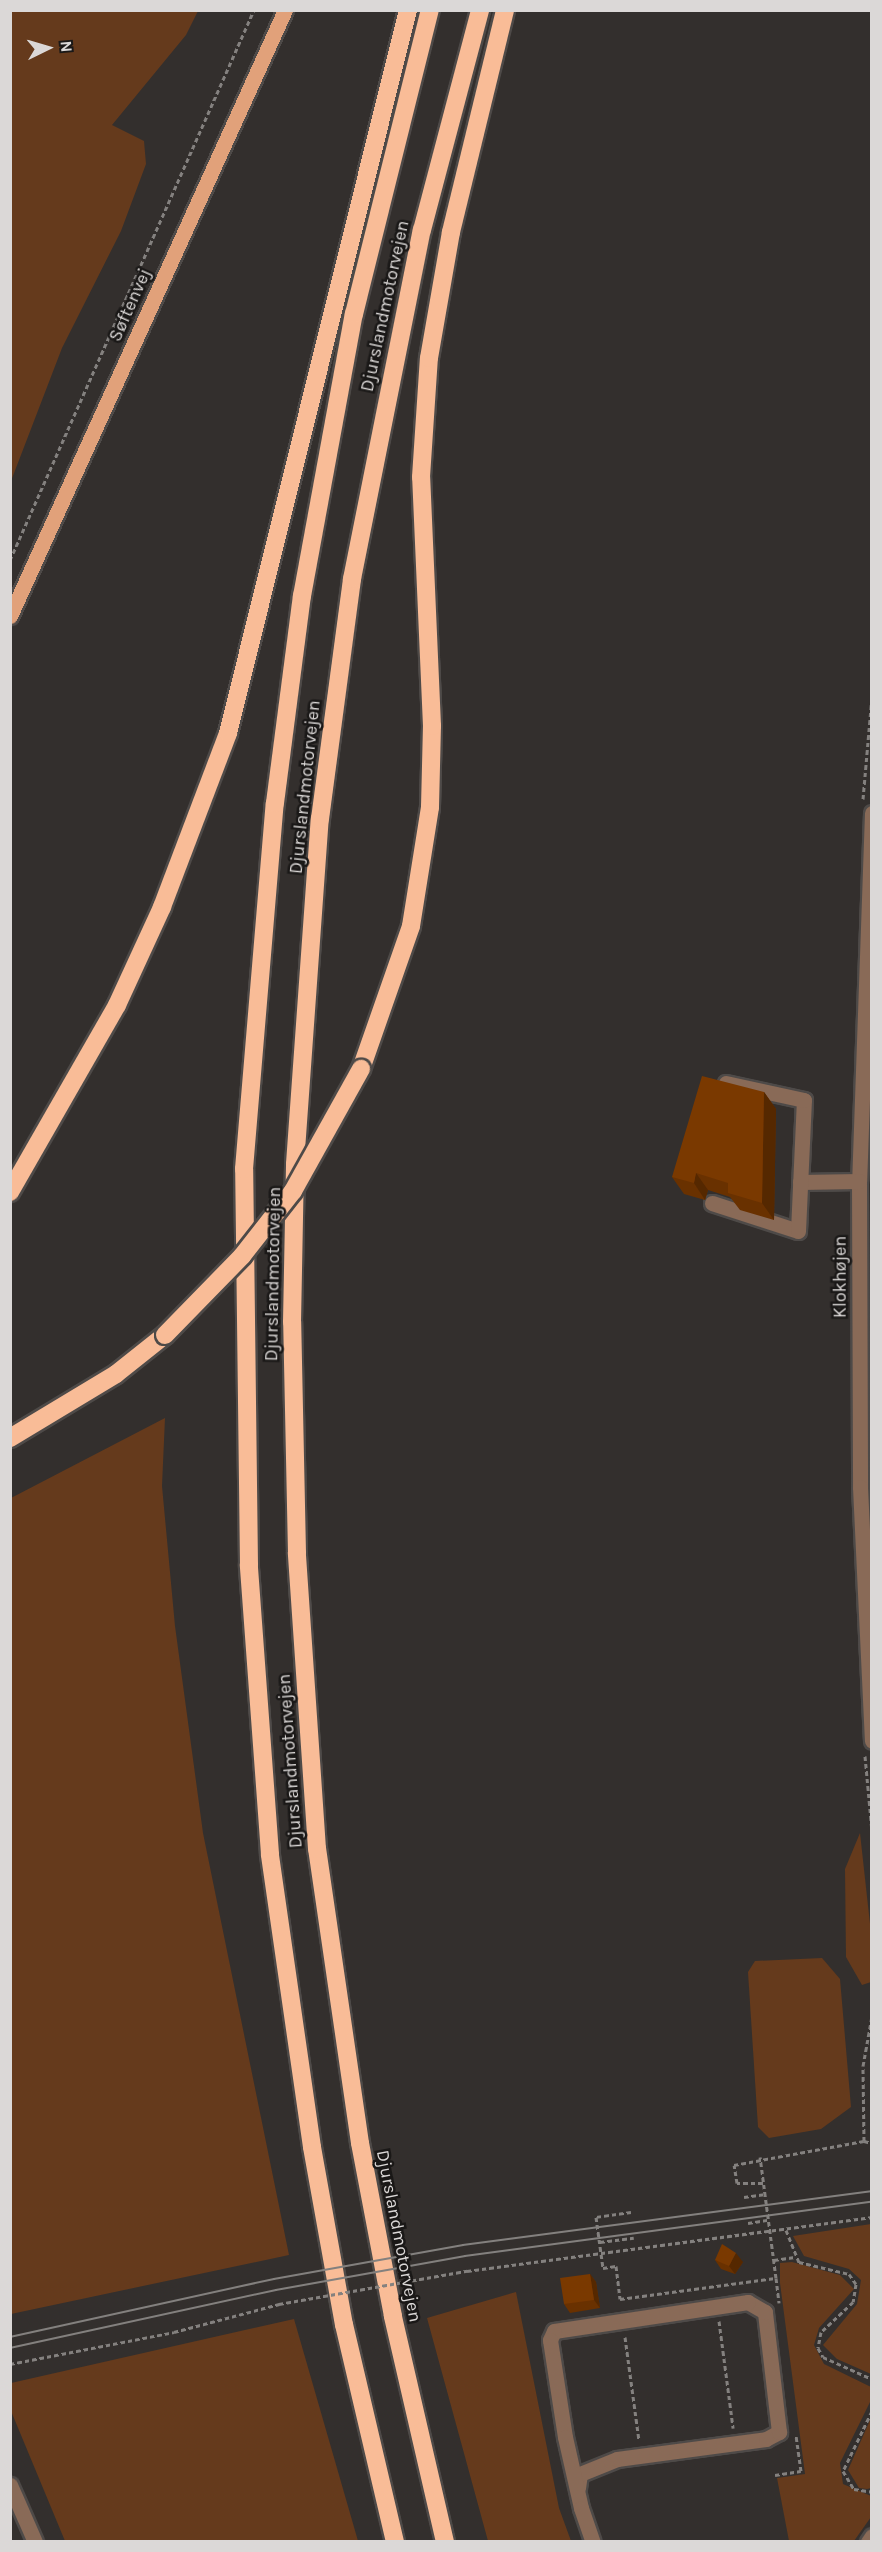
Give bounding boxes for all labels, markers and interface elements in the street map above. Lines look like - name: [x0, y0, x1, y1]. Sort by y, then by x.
- north arrow: [18, 18, 78, 78]
- text: N: [56, 40, 76, 53]
- street label: Djurslandmotorvejen: [356, 218, 414, 394]
- street label: Søftenvej: [104, 265, 156, 345]
- street label: Djurslandmotorvejen: [285, 699, 325, 875]
- street label: Djurslandmotorvejen: [261, 1186, 285, 1362]
- street label: Klokhøjen: [829, 1236, 851, 1318]
- street label: Djurslandmotorvejen: [273, 1673, 307, 1849]
- street label: Djurslandmotorvejen: [372, 2148, 426, 2324]

